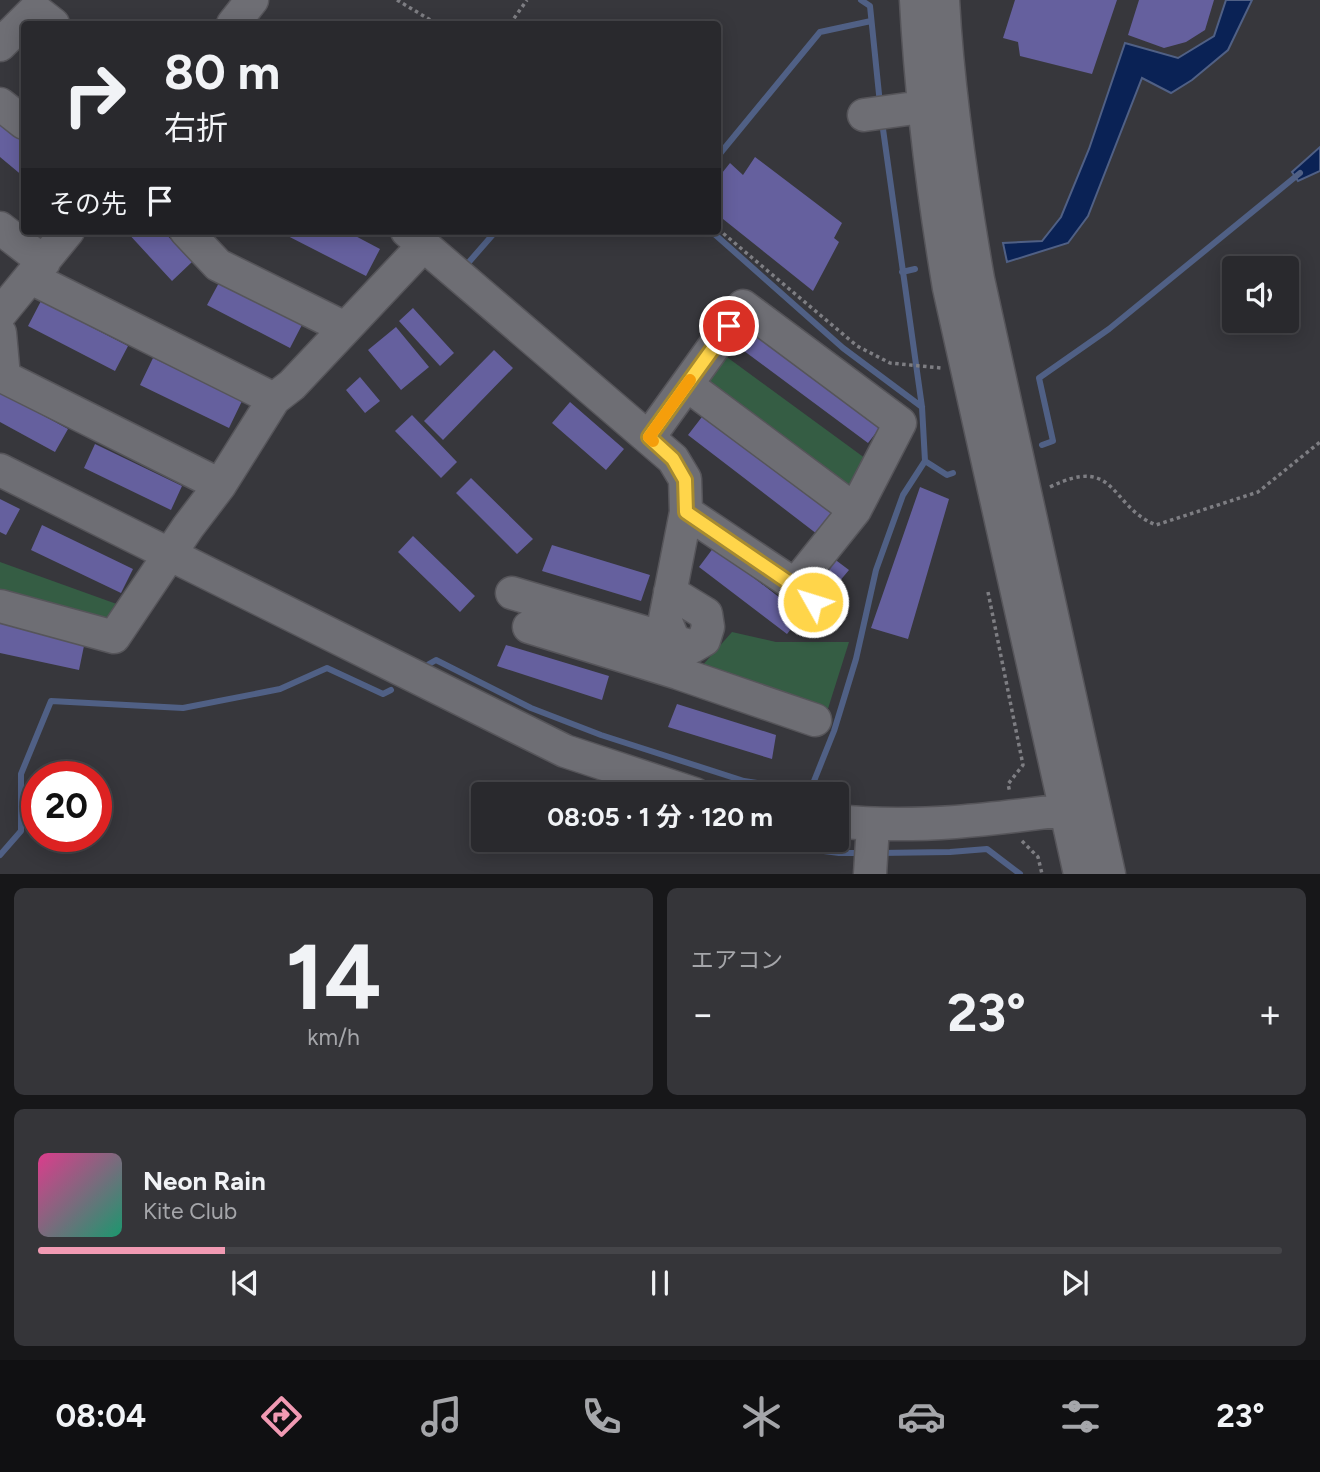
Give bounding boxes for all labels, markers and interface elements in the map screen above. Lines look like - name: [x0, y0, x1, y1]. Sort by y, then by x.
- text: 80 m: [164, 42, 280, 101]
- icon: right: [49, 49, 140, 140]
- text: 右折: [164, 109, 228, 147]
- icon: arrive: [141, 182, 179, 220]
- text: その先: [49, 188, 127, 220]
- map controls: [1222, 256, 1299, 333]
- button: sound: [1222, 256, 1299, 333]
- pin: [699, 296, 759, 356]
- icon: arrive: [710, 307, 748, 345]
- position arrow: [776, 565, 850, 639]
- speed limit sign: 20: [21, 761, 112, 852]
- text: 08:05 · 1 分 · 120 m: [547, 801, 773, 833]
- text: 14: [285, 923, 382, 1032]
- text: エアコン: [691, 946, 783, 974]
- text: 23°: [947, 982, 1026, 1044]
- text: −: [691, 991, 715, 1037]
- text: +: [1258, 991, 1282, 1037]
- text: km/h: [307, 1023, 360, 1051]
- text: Neon Rain: [143, 1165, 266, 1197]
- text: Kite Club: [143, 1197, 237, 1225]
- icon: previous: [226, 1264, 264, 1302]
- icon: pause: [641, 1264, 679, 1302]
- icon: next: [1056, 1264, 1094, 1302]
- icon: directions: [257, 1392, 306, 1441]
- icon: music: [417, 1392, 466, 1441]
- icon: phone: [577, 1392, 626, 1441]
- icon: climate: [737, 1392, 786, 1441]
- icon: car: [897, 1392, 946, 1441]
- icon: filters: [1056, 1392, 1105, 1441]
- text: 08:04: [55, 1397, 146, 1435]
- text: 23°: [1216, 1397, 1265, 1435]

